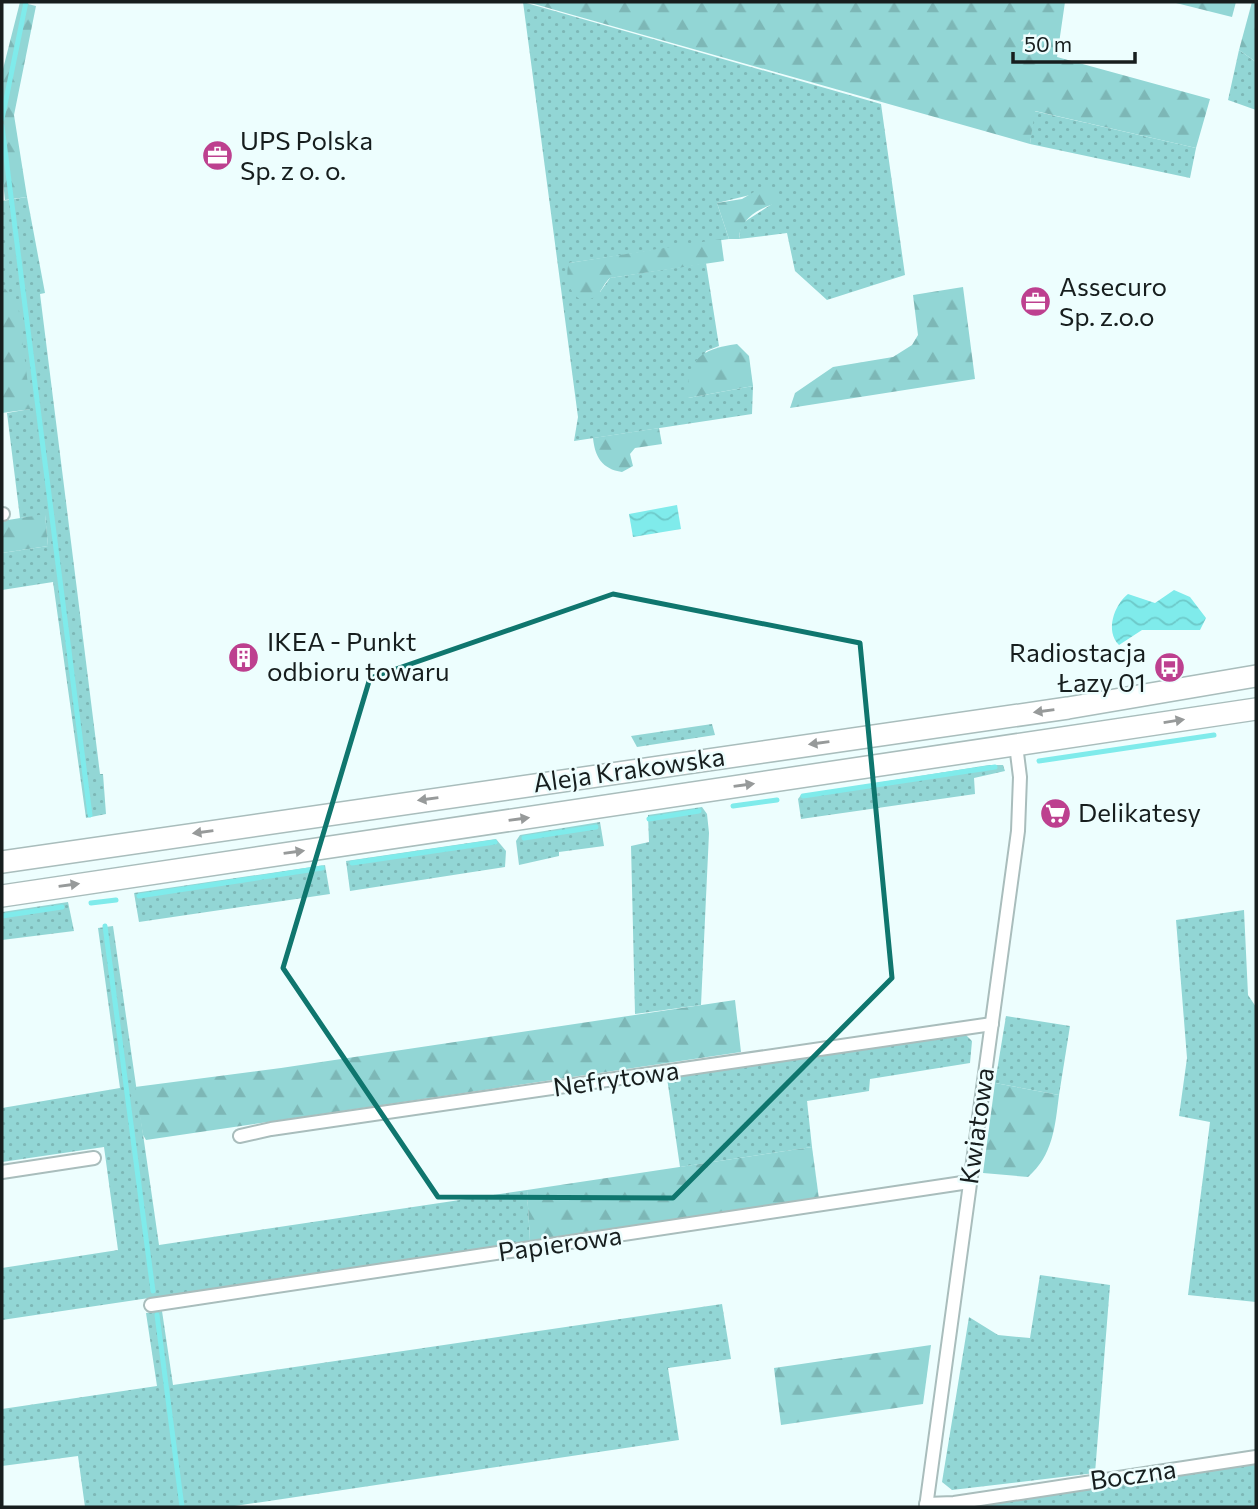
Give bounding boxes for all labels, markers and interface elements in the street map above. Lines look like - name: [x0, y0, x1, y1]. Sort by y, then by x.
- scale bar: [1013, 21, 1136, 65]
- text: 50 m: [1024, 31, 1072, 56]
- place label: UPS Polska Sp. z o. o.: [240, 124, 373, 185]
- office icon: UPS Polska Sp. z o. o.: [200, 139, 234, 173]
- place label: Assecuro Sp. z.o.o: [1059, 270, 1167, 331]
- office icon: Assecuro Sp. z.o.o: [1019, 285, 1053, 319]
- place label: IKEA - Punkt odbioru towaru: [267, 625, 450, 686]
- place label: Radiostacja Łazy 01: [1009, 636, 1146, 697]
- building icon: IKEA - Punkt odbioru towaru: [227, 640, 261, 674]
- bus stop icon: Radiostacja Łazy 01: [1152, 651, 1186, 685]
- one-way arrow: [1033, 706, 1055, 717]
- one-way arrow: [1163, 716, 1185, 727]
- one-way arrow: [808, 738, 830, 749]
- street label: Aleja Krakowska: [531, 740, 727, 797]
- one-way arrow: [733, 779, 755, 790]
- one-way arrow: [417, 794, 439, 805]
- supermarket icon: Delikatesy: [1038, 796, 1072, 830]
- place label: Delikatesy: [1078, 796, 1201, 827]
- one-way arrow: [508, 813, 530, 824]
- one-way arrow: [192, 827, 214, 838]
- one-way arrow: [283, 846, 305, 857]
- one-way arrow: [58, 880, 80, 891]
- street label: Nefrytowa: [551, 1053, 681, 1102]
- street label: Kwiatowa: [952, 1066, 999, 1186]
- street label: Papierowa: [496, 1218, 624, 1267]
- street label: Boczna: [1088, 1452, 1178, 1495]

